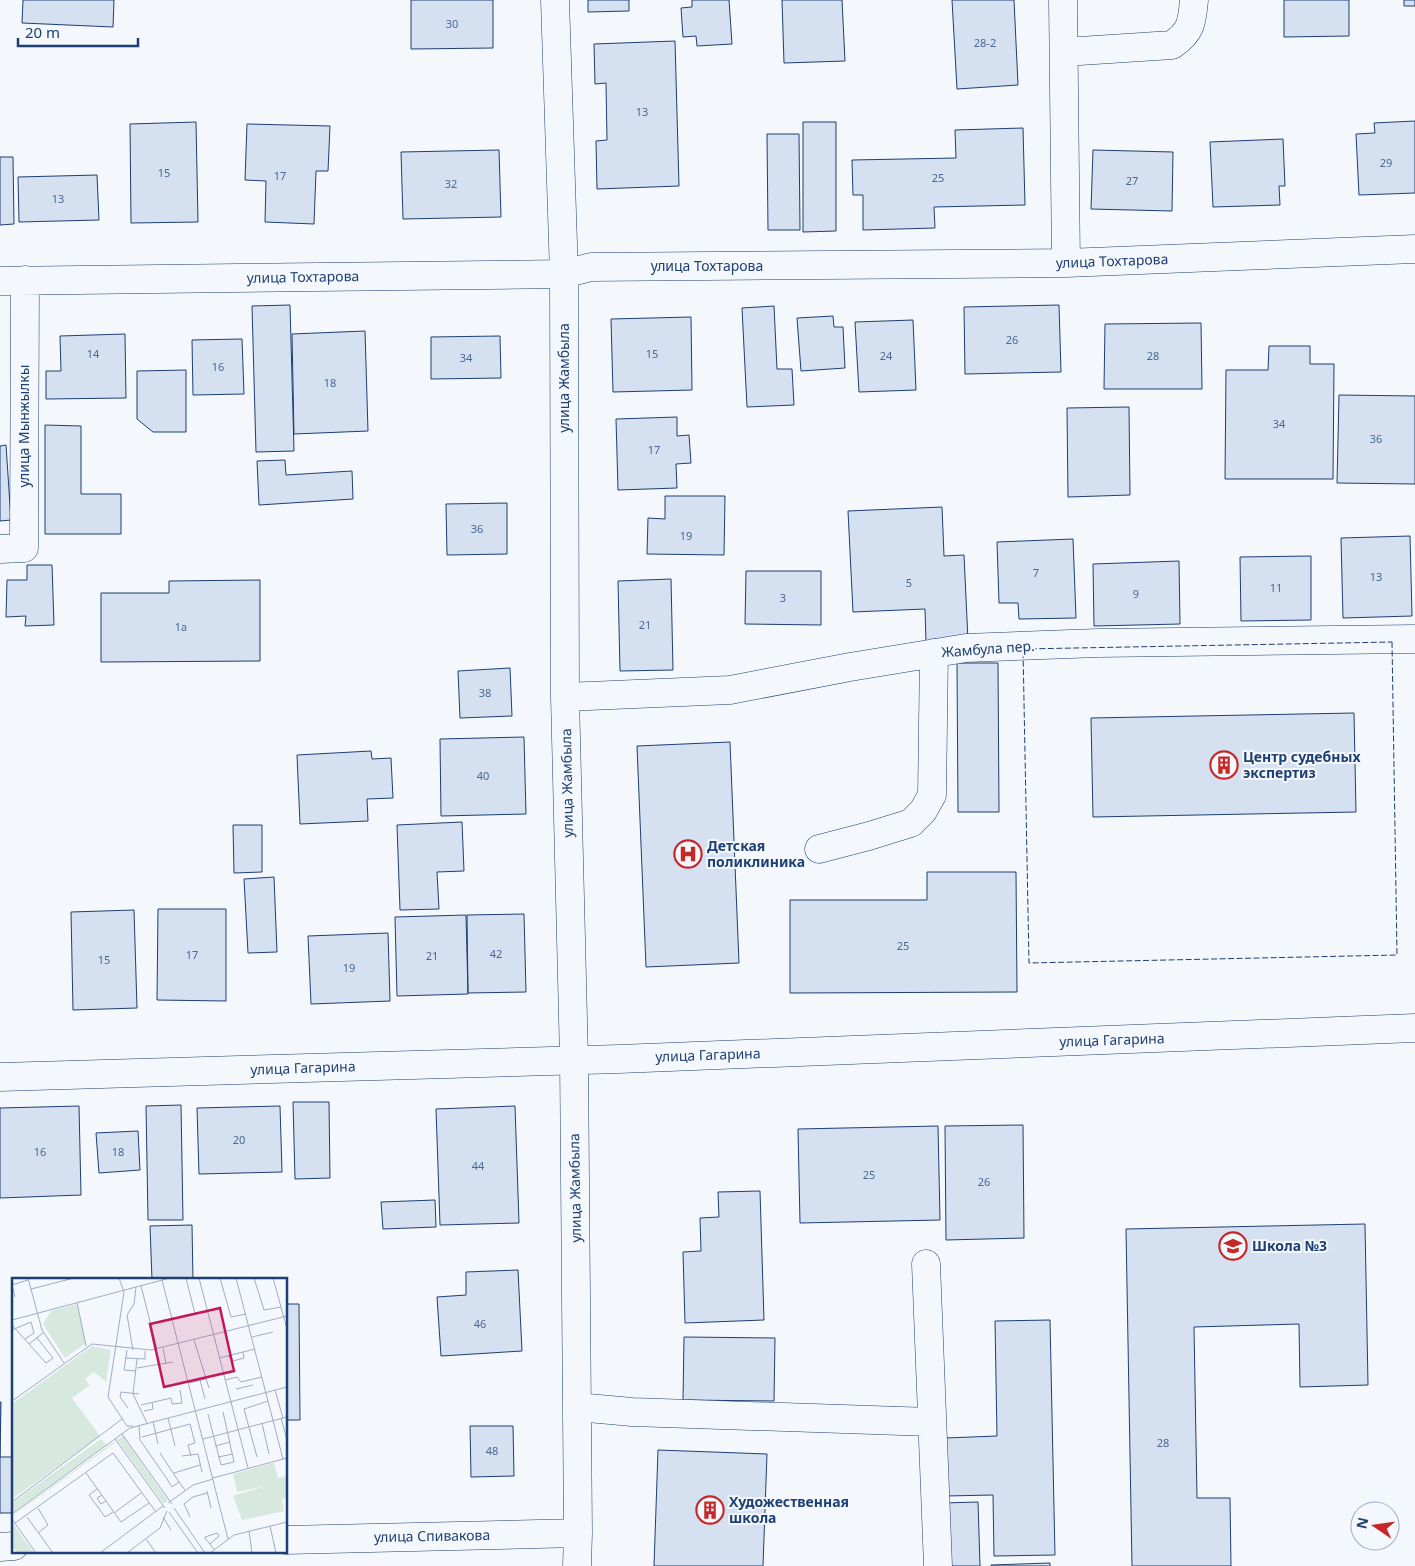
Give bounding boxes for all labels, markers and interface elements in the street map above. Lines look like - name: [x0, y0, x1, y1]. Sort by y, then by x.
- scale bar: [18, 15, 138, 47]
- house number: 30: [446, 16, 458, 31]
- text: 20 m: [25, 22, 60, 42]
- house number: 28-2: [974, 35, 996, 50]
- house number: 13: [636, 104, 648, 119]
- house number: 29: [1380, 155, 1392, 170]
- house number: 15: [158, 165, 170, 180]
- house number: 17: [274, 168, 286, 183]
- house number: 25: [932, 170, 944, 185]
- house number: 27: [1126, 173, 1138, 188]
- house number: 32: [445, 176, 457, 191]
- house number: 13: [52, 191, 64, 206]
- street label: улица Тохтарова: [1055, 249, 1169, 272]
- street label: улица Тохтарова: [651, 256, 763, 275]
- street label: улица Тохтарова: [247, 266, 359, 287]
- street label: улица Жамбыла: [554, 323, 573, 433]
- house number: 26: [1006, 332, 1018, 347]
- house number: 14: [87, 346, 100, 361]
- house number: 15: [646, 346, 658, 361]
- house number: 24: [880, 348, 893, 363]
- house number: 28: [1147, 348, 1159, 363]
- house number: 34: [460, 350, 473, 365]
- house number: 16: [212, 359, 224, 374]
- street label: улица Мынжылкы: [14, 365, 33, 487]
- house number: 18: [324, 375, 336, 390]
- house number: 34: [1273, 416, 1286, 431]
- house number: 36: [1370, 431, 1382, 446]
- house number: 17: [648, 442, 660, 457]
- house number: 36: [471, 521, 483, 536]
- house number: 19: [680, 528, 692, 543]
- house number: 7: [1033, 565, 1039, 580]
- house number: 13: [1370, 569, 1382, 584]
- house number: 5: [906, 575, 912, 590]
- house number: 11: [1270, 580, 1282, 595]
- house number: 9: [1133, 586, 1139, 601]
- house number: 3: [780, 590, 786, 605]
- house number: 21: [639, 617, 651, 632]
- house number: 1а: [175, 619, 187, 634]
- street label: Жамбула пер.: [941, 636, 1035, 661]
- house number: 38: [479, 685, 491, 700]
- street label: улица Жамбыла: [556, 728, 577, 838]
- place label: Центр судебных экспертиз: [1243, 747, 1361, 782]
- building icon: Центр судебных экспертиз: [1209, 750, 1239, 780]
- house number: 40: [477, 768, 489, 783]
- place label: Детская поликлиника: [707, 836, 805, 871]
- hospital icon: Детская поликлиника: [673, 839, 703, 869]
- house number: 25: [897, 938, 909, 953]
- house number: 42: [490, 946, 502, 961]
- house number: 17: [186, 947, 198, 962]
- house number: 21: [426, 948, 438, 963]
- house number: 15: [98, 952, 110, 967]
- house number: 19: [343, 960, 355, 975]
- street label: улица Гагарина: [1059, 1028, 1165, 1051]
- street label: улица Гагарина: [655, 1043, 761, 1066]
- street label: улица Гагарина: [250, 1056, 356, 1079]
- house number: 20: [233, 1132, 245, 1147]
- street label: улица Жамбыла: [564, 1133, 585, 1243]
- house number: 16: [34, 1144, 46, 1159]
- house number: 18: [112, 1144, 124, 1159]
- house number: 44: [472, 1158, 485, 1173]
- house number: 25: [863, 1167, 875, 1182]
- house number: 26: [978, 1174, 990, 1189]
- school or university icon: Школа №3: [1218, 1231, 1248, 1261]
- place label: Школа №3: [1252, 1236, 1327, 1255]
- inset map: [12, 1278, 288, 1554]
- house number: 46: [474, 1316, 486, 1331]
- house number: 28: [1157, 1435, 1169, 1450]
- house number: 48: [486, 1443, 498, 1458]
- place label: Художественная школа: [729, 1492, 849, 1527]
- building icon: Художественная школа: [695, 1495, 725, 1525]
- north arrow: [1350, 1501, 1400, 1551]
- text: N: [1351, 1515, 1372, 1531]
- street label: улица Спивакова: [374, 1525, 490, 1546]

